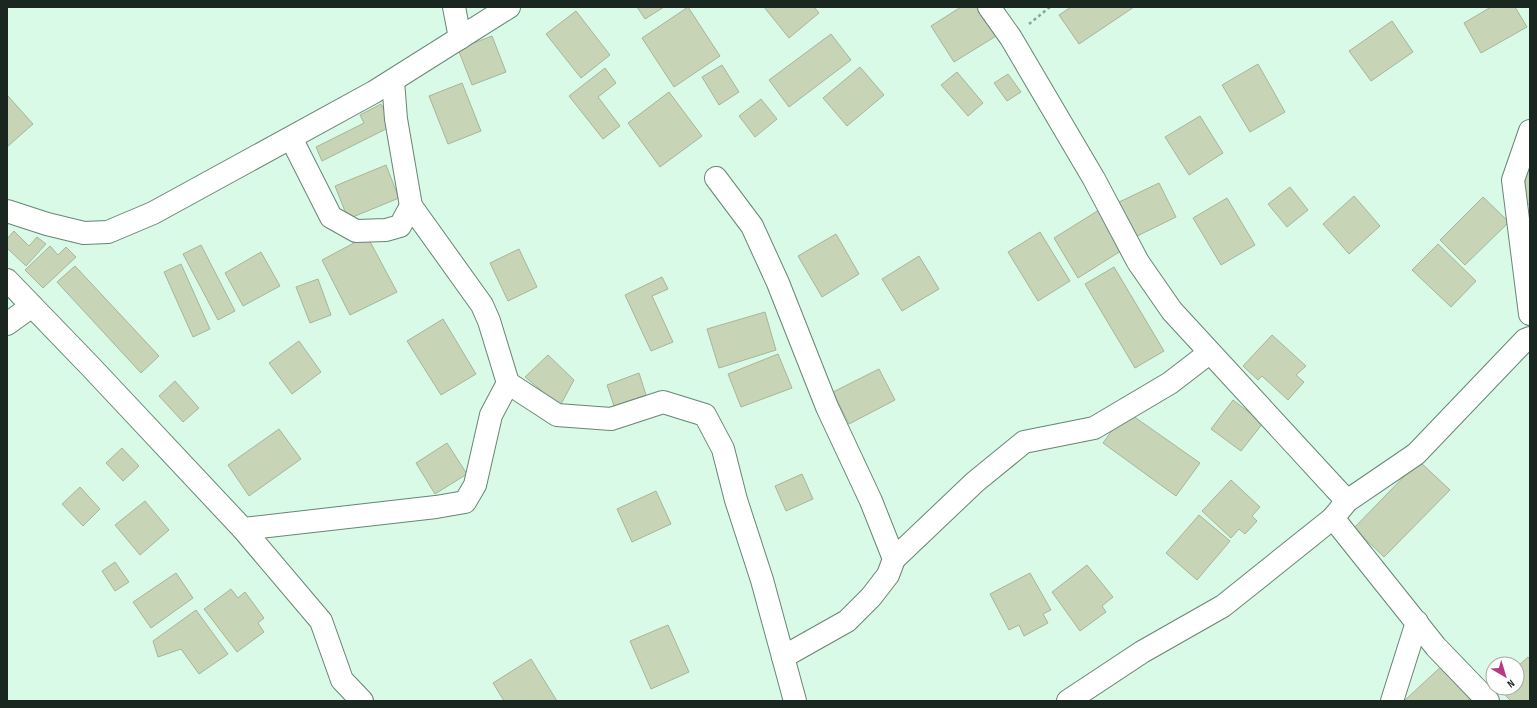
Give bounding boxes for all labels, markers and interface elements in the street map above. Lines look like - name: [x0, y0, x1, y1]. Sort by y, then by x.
- north arrow: [1485, 656, 1525, 696]
- text: N: [1504, 677, 1517, 690]

